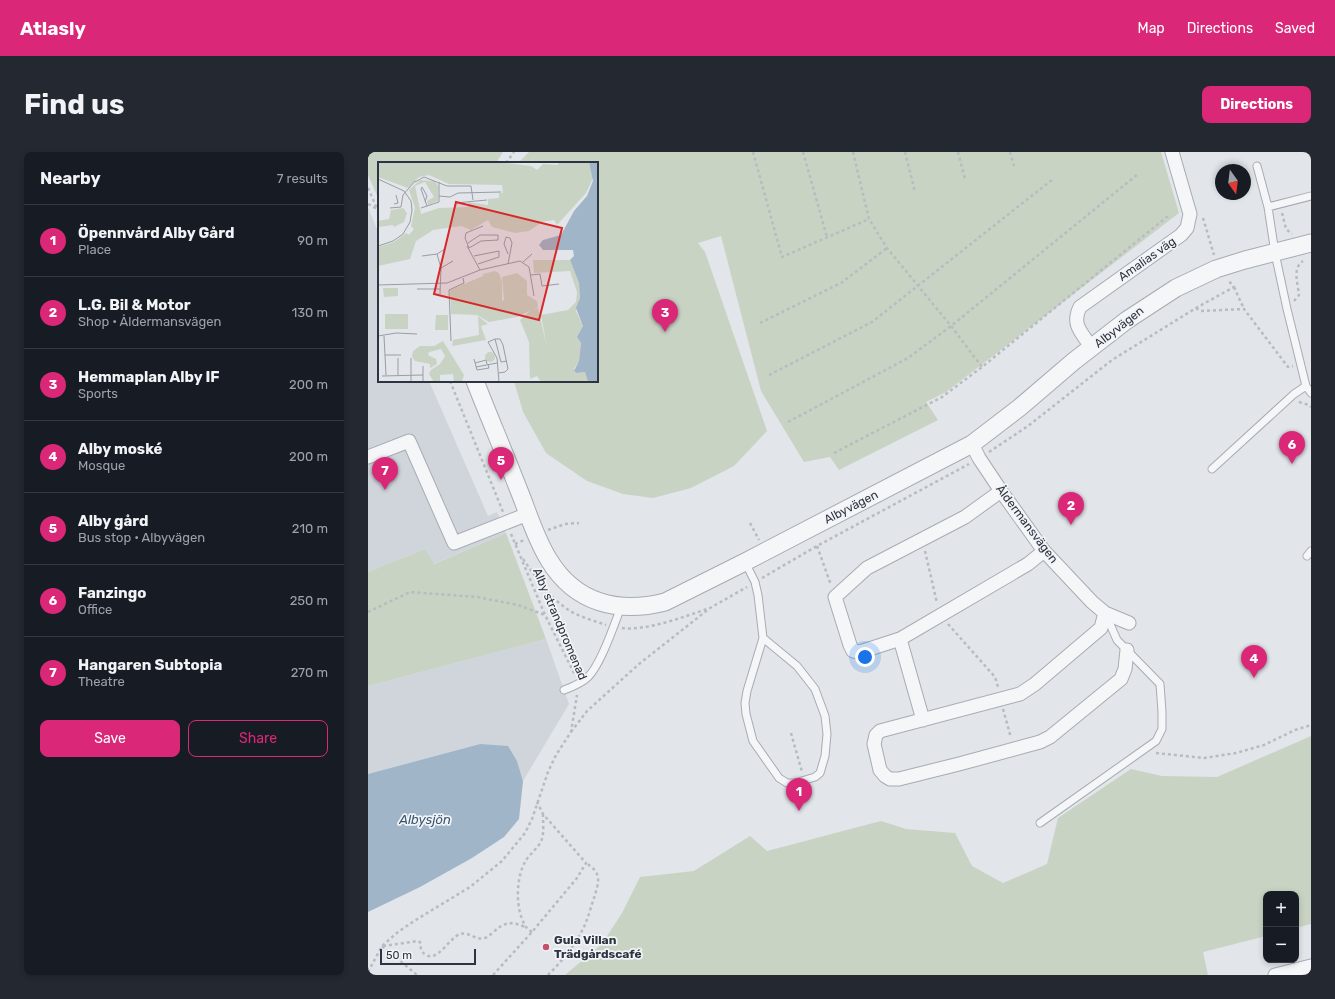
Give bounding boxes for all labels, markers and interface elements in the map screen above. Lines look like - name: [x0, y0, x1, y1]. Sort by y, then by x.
- text: Atlasly: [20, 17, 86, 40]
- text: Map: [1138, 20, 1165, 37]
- text: Directions: [1187, 20, 1253, 37]
- text: Saved: [1275, 20, 1315, 37]
- button: Directions: [1202, 86, 1311, 123]
- text: Find us: [24, 88, 124, 121]
- inset map: [378, 162, 598, 382]
- north arrow: [1215, 164, 1251, 200]
- text: Nearby: [40, 168, 101, 188]
- text: 7 results: [277, 171, 328, 186]
- text: Öpennvård Alby Gård: [78, 224, 234, 242]
- text: 1: [50, 233, 56, 248]
- text: 90 m: [297, 233, 328, 248]
- street label: Amalias väg: [1116, 234, 1178, 284]
- text: Place: [78, 242, 111, 257]
- text: L.G. Bil & Motor: [78, 296, 190, 314]
- pin: 3: [652, 299, 678, 332]
- street label: Albyvägen: [1092, 303, 1146, 351]
- text: 2: [49, 305, 57, 320]
- text: 130 m: [292, 305, 328, 320]
- text: Shop · Åldermansvägen: [78, 314, 221, 329]
- text: Hemmaplan Alby IF: [78, 368, 220, 386]
- text: 3: [49, 377, 57, 392]
- text: 200 m: [289, 377, 328, 392]
- text: Sports: [78, 386, 118, 401]
- pin: 6: [1279, 431, 1305, 464]
- text: Alby moské: [78, 440, 162, 458]
- pin: 5: [488, 447, 514, 480]
- text: 4: [49, 449, 57, 464]
- text: 200 m: [289, 449, 328, 464]
- pin: 7: [372, 457, 398, 490]
- text: Mosque: [78, 458, 125, 473]
- street label: Åldermansvägen: [993, 482, 1061, 566]
- street label: Albyvägen: [822, 487, 880, 527]
- pin: 2: [1058, 492, 1084, 525]
- text: Alby gård: [78, 512, 149, 530]
- text: 5: [49, 521, 57, 536]
- text: 210 m: [292, 521, 328, 536]
- text: Bus stop · Albyvägen: [78, 530, 205, 545]
- street label: Alby strandpromenad: [530, 566, 590, 682]
- text: Fanzingo: [78, 584, 146, 602]
- text: 6: [49, 593, 57, 608]
- text: 250 m: [290, 593, 328, 608]
- text: Office: [78, 602, 112, 617]
- pin: 4: [1241, 645, 1267, 678]
- your location: [855, 647, 875, 667]
- text: Hangaren Subtopia: [78, 656, 222, 674]
- text: 7: [49, 665, 57, 680]
- text: 270 m: [291, 665, 328, 680]
- text: Theatre: [78, 674, 125, 689]
- button: Save: [40, 720, 180, 757]
- button: Share: [188, 720, 328, 757]
- pin: 1: [786, 778, 812, 811]
- water label: Albysjön: [398, 812, 451, 827]
- map controls: [1263, 891, 1299, 963]
- button: +: [1263, 891, 1299, 927]
- button: −: [1263, 927, 1299, 963]
- place label: Gula Villan Trädgårdscafé: [554, 933, 642, 961]
- marker: Gula Villan Trädgårdscafé: [541, 942, 551, 952]
- scale bar: [380, 947, 476, 966]
- text: 50 m: [386, 949, 412, 962]

